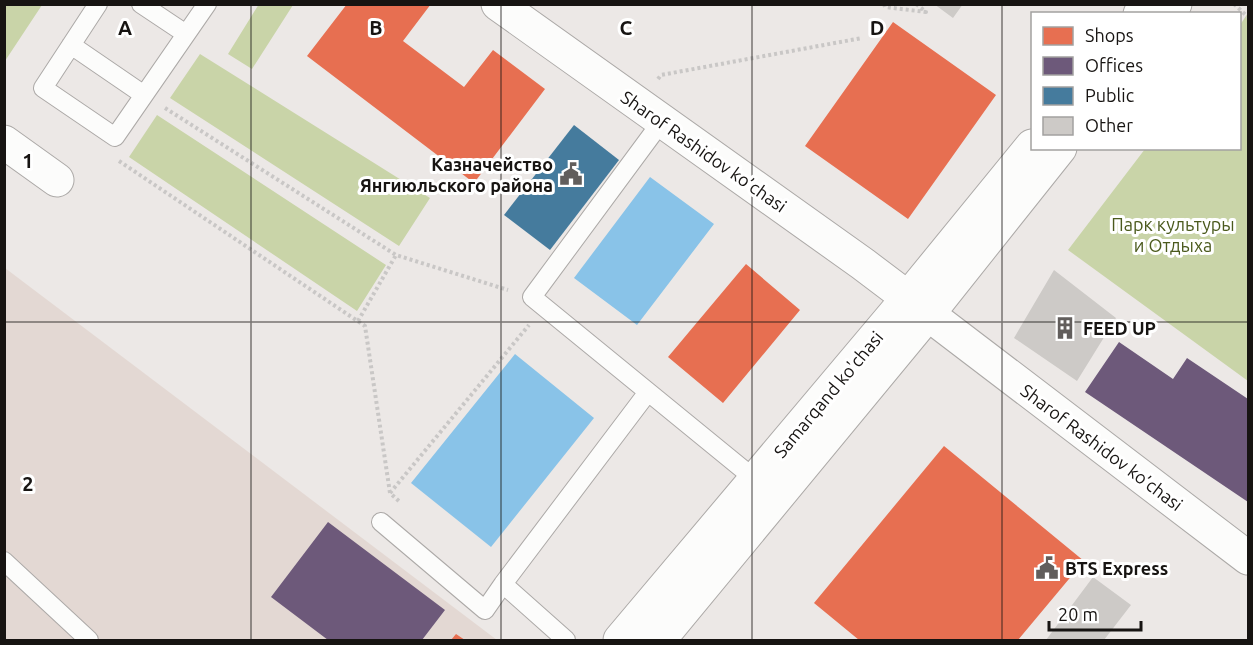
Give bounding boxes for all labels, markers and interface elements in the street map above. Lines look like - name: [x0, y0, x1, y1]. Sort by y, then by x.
- legend: [1031, 12, 1241, 150]
- text: A: [118, 16, 132, 39]
- text: B: [369, 16, 383, 39]
- text: C: [620, 16, 633, 39]
- text: D: [870, 16, 884, 39]
- text: Shops: [1085, 25, 1134, 45]
- text: Offices: [1085, 55, 1143, 75]
- text: Public: [1085, 85, 1134, 105]
- street label: Sharof Rashidov ko’chasi: [618, 86, 790, 216]
- text: Other: [1085, 115, 1133, 135]
- text: 1: [22, 149, 34, 172]
- place label: Казначейство Янгиюльского района: [360, 154, 553, 195]
- public building icon: Казначейство Янгиюльского района: [558, 161, 584, 187]
- park label: Парк культуры и Отдыха: [1111, 214, 1235, 255]
- building icon: FEED UP: [1052, 315, 1078, 341]
- place label: FEED UP: [1083, 318, 1156, 338]
- street label: Samarqand ko'chasi: [769, 327, 887, 461]
- street label: Sharof Rashidov ko’chasi: [1017, 380, 1187, 514]
- text: 2: [22, 472, 34, 495]
- public building icon: BTS Express: [1034, 555, 1060, 581]
- place label: BTS Express: [1065, 558, 1168, 578]
- scale bar: [1049, 594, 1140, 632]
- text: 20 m: [1058, 604, 1098, 624]

